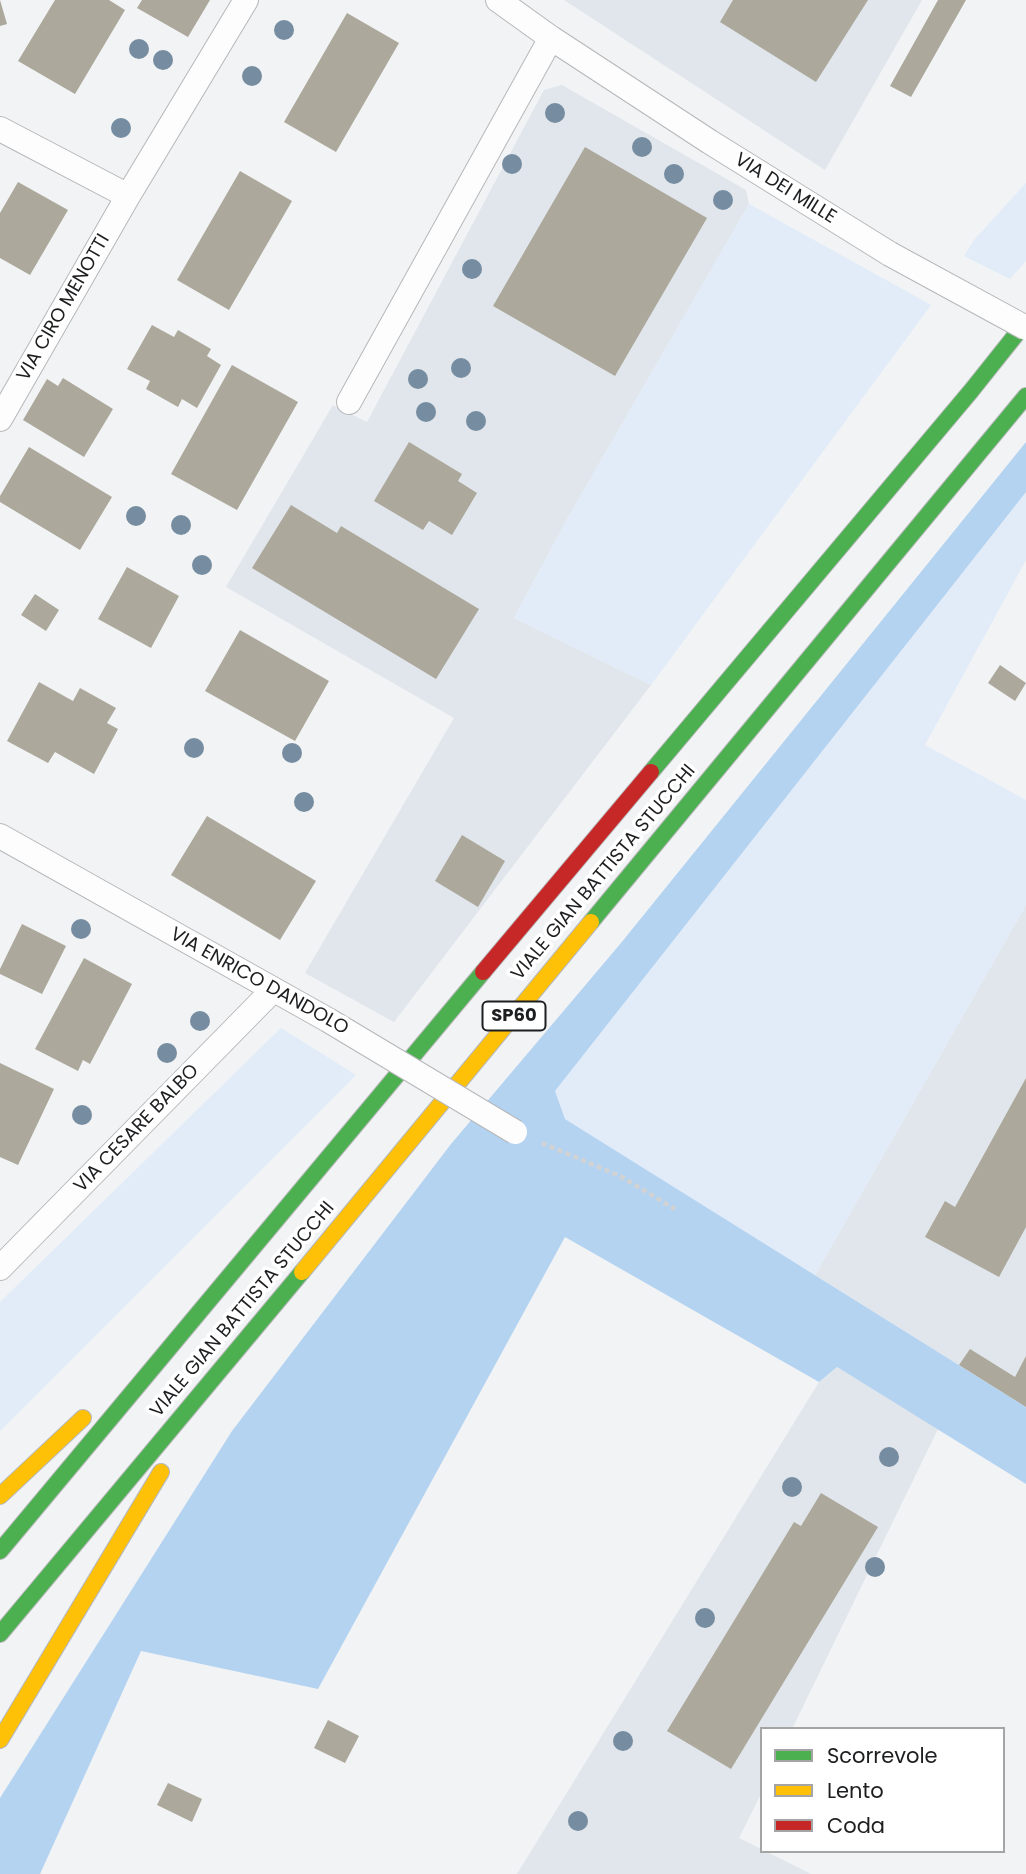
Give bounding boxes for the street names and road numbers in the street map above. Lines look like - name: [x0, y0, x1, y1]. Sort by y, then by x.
- street label: VIA DEI MILLE: [730, 149, 840, 229]
- street label: VIA CIRO MENOTTI: [13, 230, 115, 386]
- street label: VIALE GIAN BATTISTA STUCCHI: [507, 761, 701, 985]
- street label: VIA ENRICO DANDOLO: [166, 923, 352, 1041]
- road number: SP60: [482, 1001, 546, 1030]
- street label: VIA CESARE BALBO: [70, 1060, 204, 1198]
- street label: VIALE GIAN BATTISTA STUCCHI: [146, 1198, 340, 1422]

